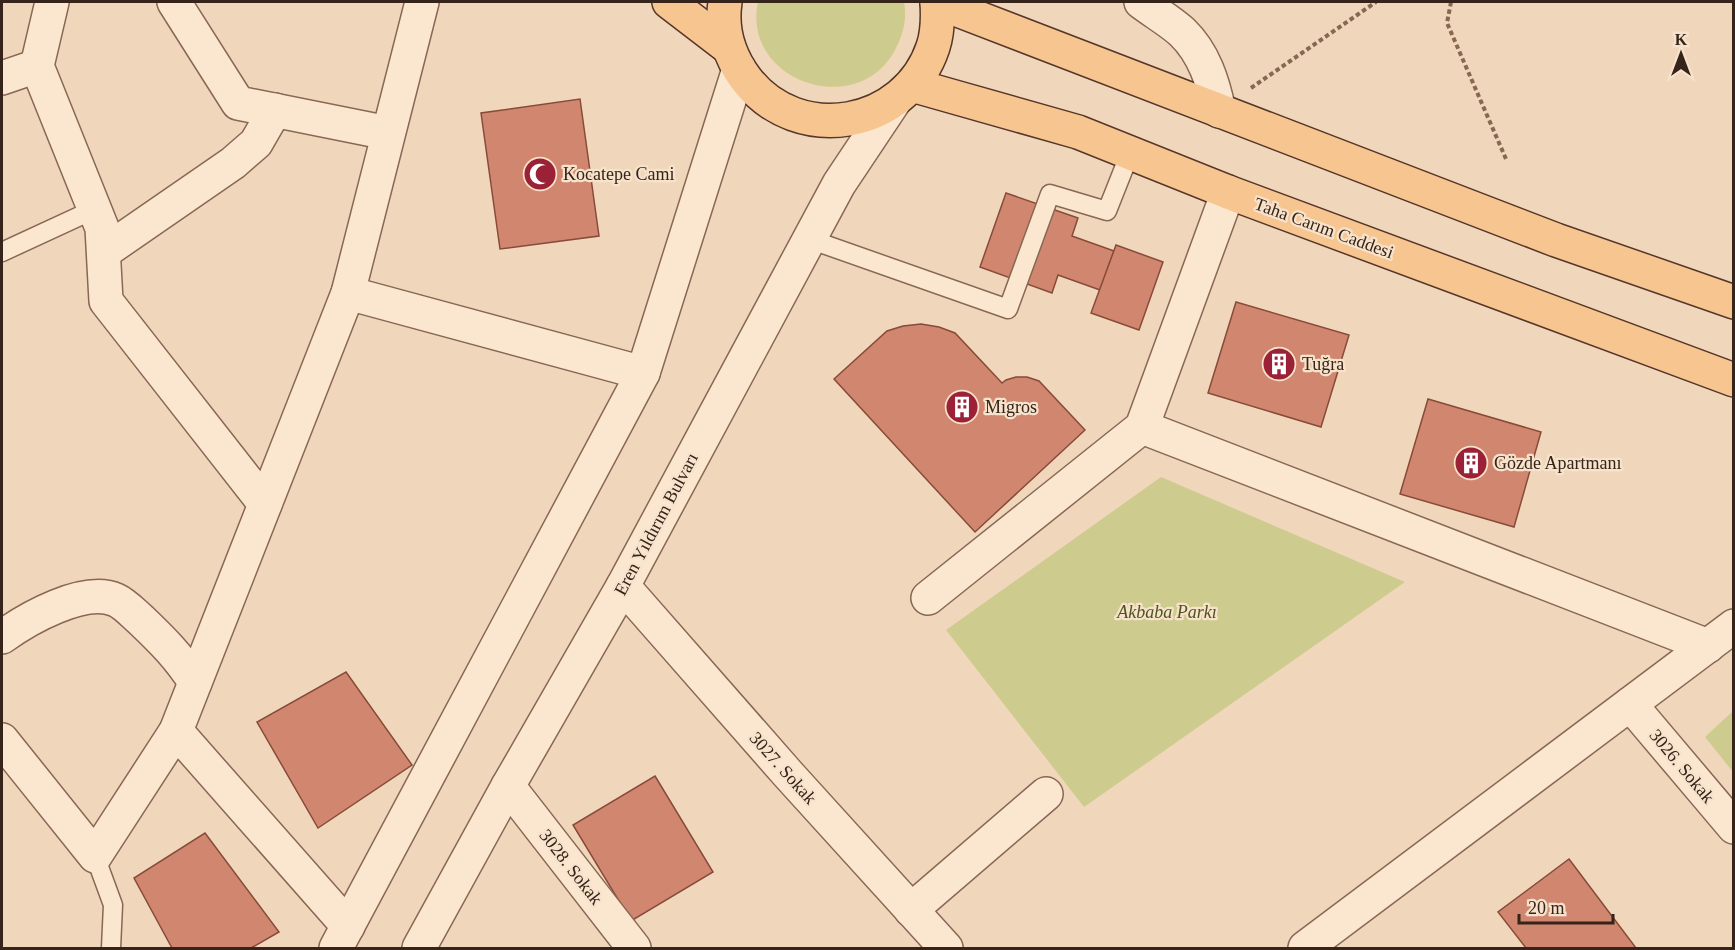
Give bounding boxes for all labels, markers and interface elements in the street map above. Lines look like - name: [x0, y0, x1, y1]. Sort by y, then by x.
- north arrow: [1651, 24, 1711, 84]
- text: K: [1675, 31, 1688, 48]
- mosque icon: Kocatepe Cami: [522, 156, 558, 192]
- place label: Kocatepe Cami: [563, 164, 674, 184]
- street label: Taha Carım Caddesi: [1252, 194, 1396, 262]
- building icon: Tuğra: [1261, 346, 1297, 382]
- place label: Tuğra: [1302, 354, 1344, 374]
- building icon: Migros: [944, 389, 980, 425]
- place label: Migros: [985, 397, 1037, 417]
- building icon: Gözde Apartmanı: [1453, 445, 1489, 481]
- street label: Eren Yıldırım Bulvarı: [610, 449, 702, 599]
- place label: Gözde Apartmanı: [1494, 453, 1621, 473]
- park label: Akbaba Parkı: [1116, 602, 1217, 622]
- street label: 3026. Sokak: [1645, 725, 1719, 807]
- street label: 3027. Sokak: [745, 728, 821, 808]
- street label: 3028. Sokak: [535, 825, 607, 909]
- scale bar: [1519, 887, 1614, 925]
- text: 20 m: [1528, 898, 1565, 918]

